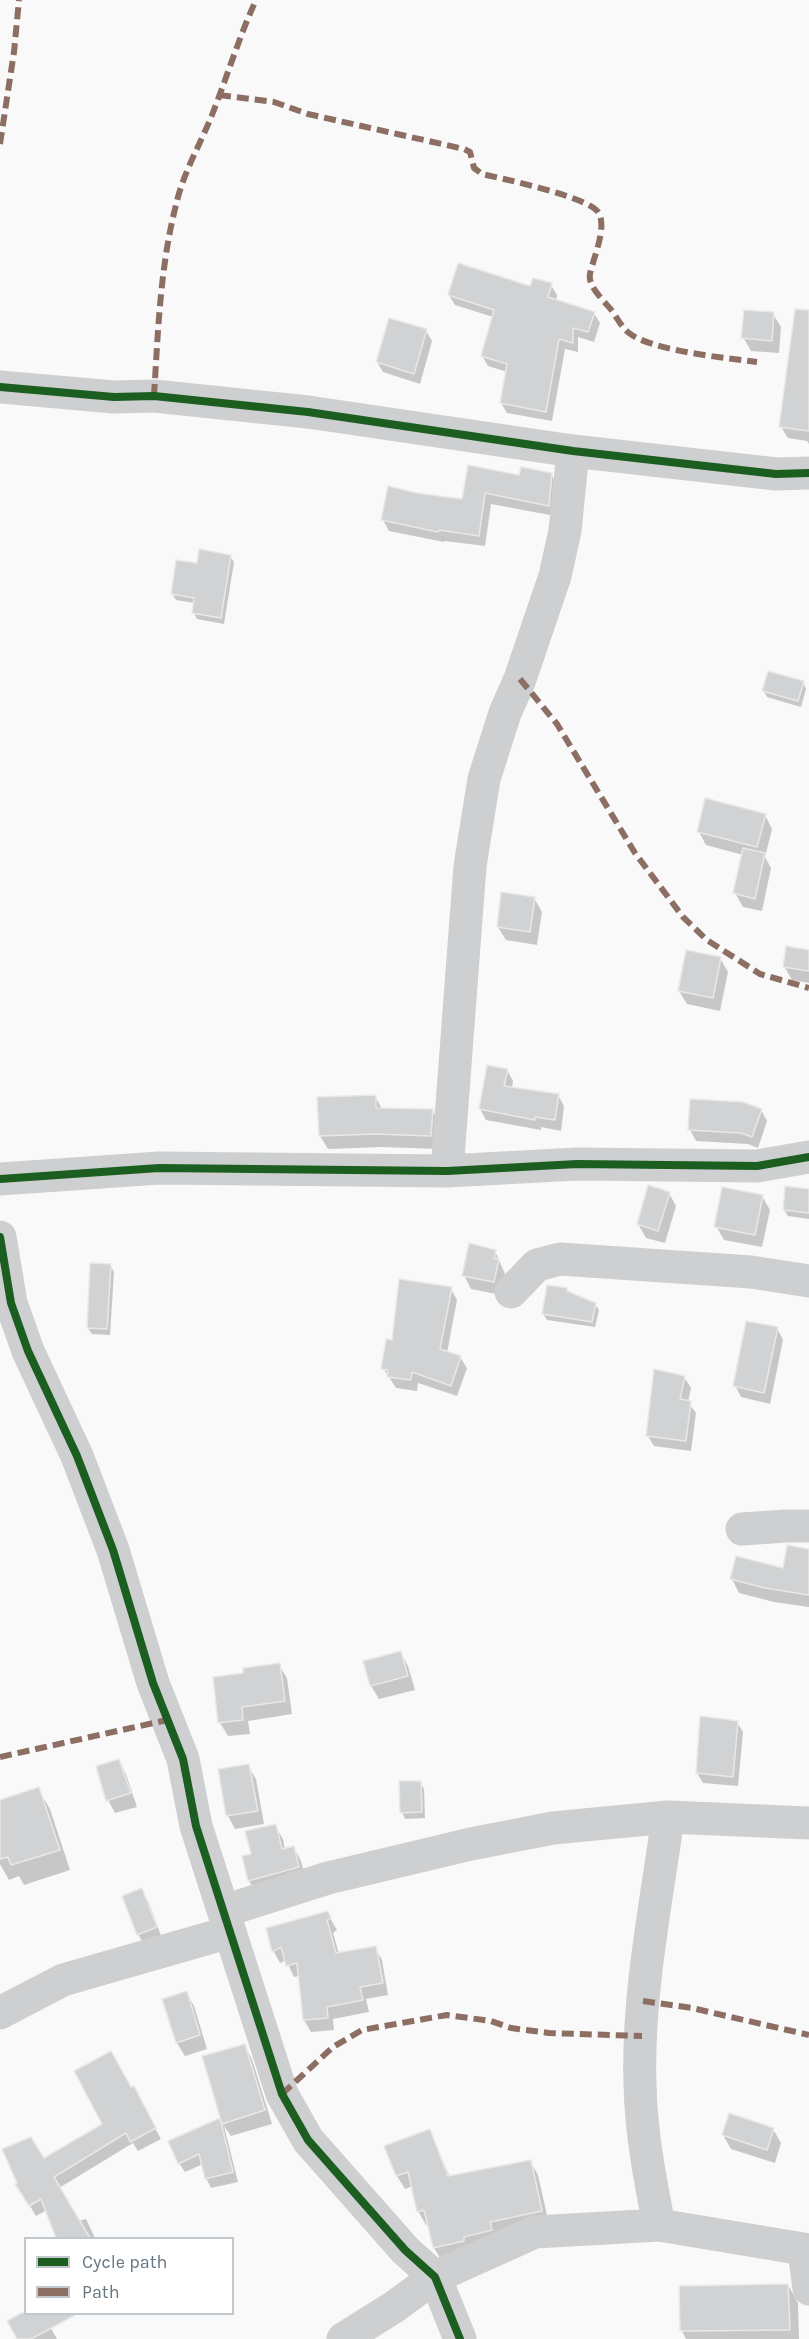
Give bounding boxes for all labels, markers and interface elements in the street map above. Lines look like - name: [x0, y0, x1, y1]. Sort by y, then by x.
- legend: [24, 2237, 234, 2315]
- text: Cycle path: [82, 2251, 167, 2273]
- text: Path: [82, 2281, 120, 2303]

